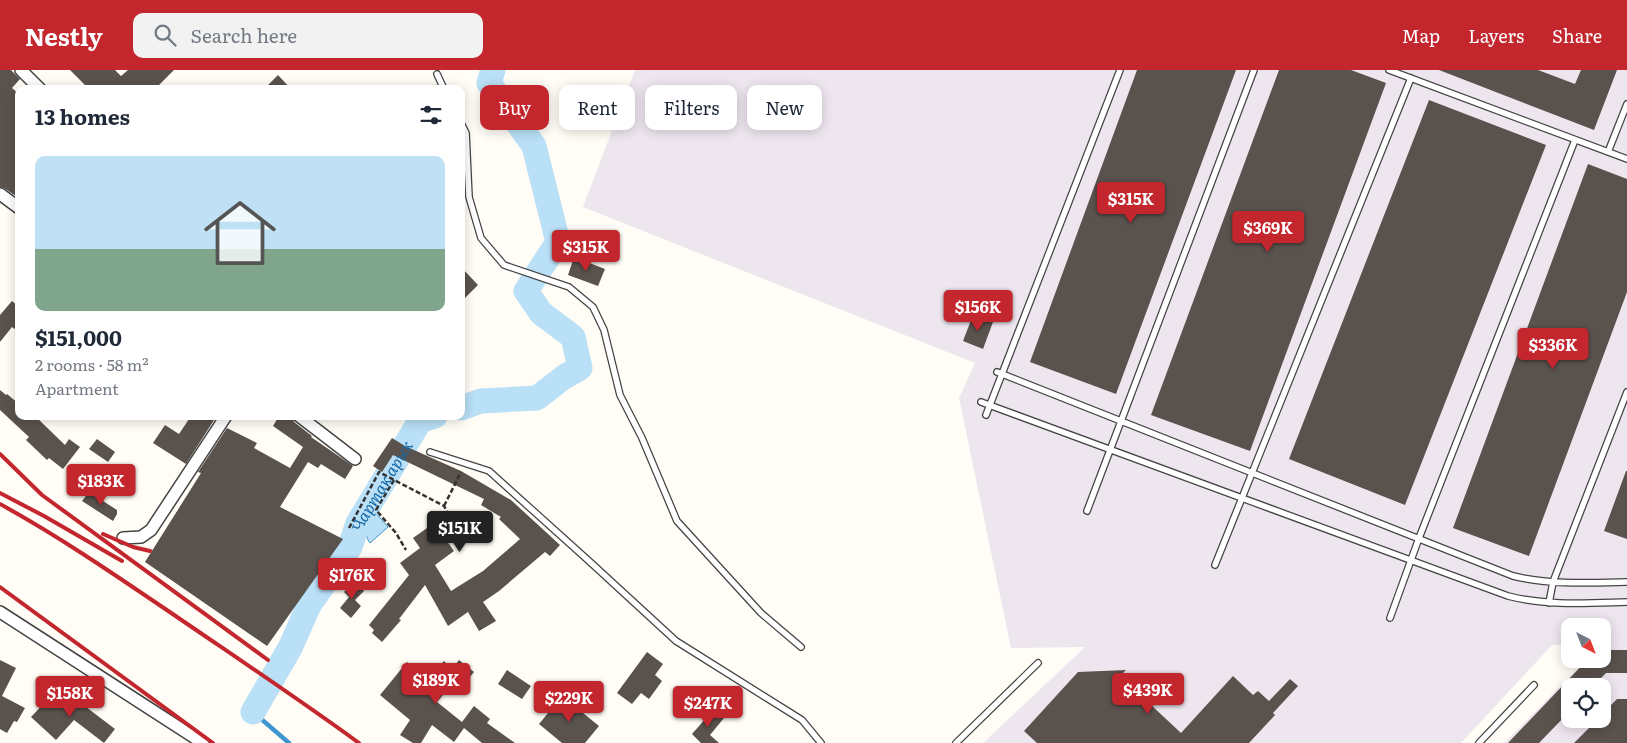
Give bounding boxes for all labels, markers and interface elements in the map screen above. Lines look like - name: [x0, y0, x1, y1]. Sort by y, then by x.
- search box: [133, 13, 483, 58]
- text: Nestly: [25, 18, 103, 53]
- icon: search: [151, 21, 179, 49]
- text: Search here: [191, 21, 297, 49]
- text: Map: [1402, 22, 1440, 49]
- text: Layers: [1468, 22, 1524, 49]
- text: Share: [1552, 22, 1602, 49]
- chip: Buy: [480, 85, 549, 130]
- chip: Rent: [559, 85, 635, 130]
- chip: Filters: [645, 85, 737, 130]
- chip: New: [747, 85, 822, 130]
- text: 13 homes: [35, 100, 130, 131]
- icon: filters: [417, 101, 445, 129]
- pin: $315K: [1096, 182, 1166, 224]
- text: $315K: [1108, 186, 1154, 210]
- icon: home: [195, 188, 285, 278]
- pin: $369K: [1233, 210, 1303, 253]
- text: $369K: [1243, 215, 1293, 239]
- pin: $315K: [551, 230, 621, 272]
- text: $315K: [563, 234, 609, 258]
- pin: $156K: [943, 290, 1013, 332]
- text: $156K: [955, 294, 1001, 318]
- text: $151,000: [35, 321, 122, 352]
- pin: $336K: [1518, 328, 1588, 370]
- text: $336K: [1529, 332, 1577, 356]
- text: 2 rooms · 58 m²: [35, 352, 149, 376]
- text: Apartment: [35, 376, 119, 400]
- water label: Чартак арык: [344, 435, 418, 534]
- pin: $183K: [66, 464, 136, 506]
- text: $183K: [78, 468, 124, 492]
- pin: $151K: [425, 510, 495, 553]
- text: $151K: [438, 515, 482, 539]
- pin: $176K: [317, 558, 387, 600]
- text: $176K: [329, 562, 375, 586]
- north arrow: [1561, 618, 1611, 668]
- map controls: [1561, 618, 1611, 728]
- pin: $189K: [401, 662, 471, 705]
- text: $189K: [412, 667, 460, 691]
- pin: $439K: [1113, 672, 1183, 715]
- pin: $158K: [35, 676, 105, 718]
- text: $439K: [1123, 677, 1173, 701]
- button: locate: [1561, 678, 1611, 728]
- text: $158K: [47, 680, 93, 704]
- pin: $229K: [534, 680, 604, 723]
- text: $229K: [545, 685, 593, 709]
- pin: $247K: [673, 686, 743, 728]
- text: $247K: [684, 690, 732, 714]

